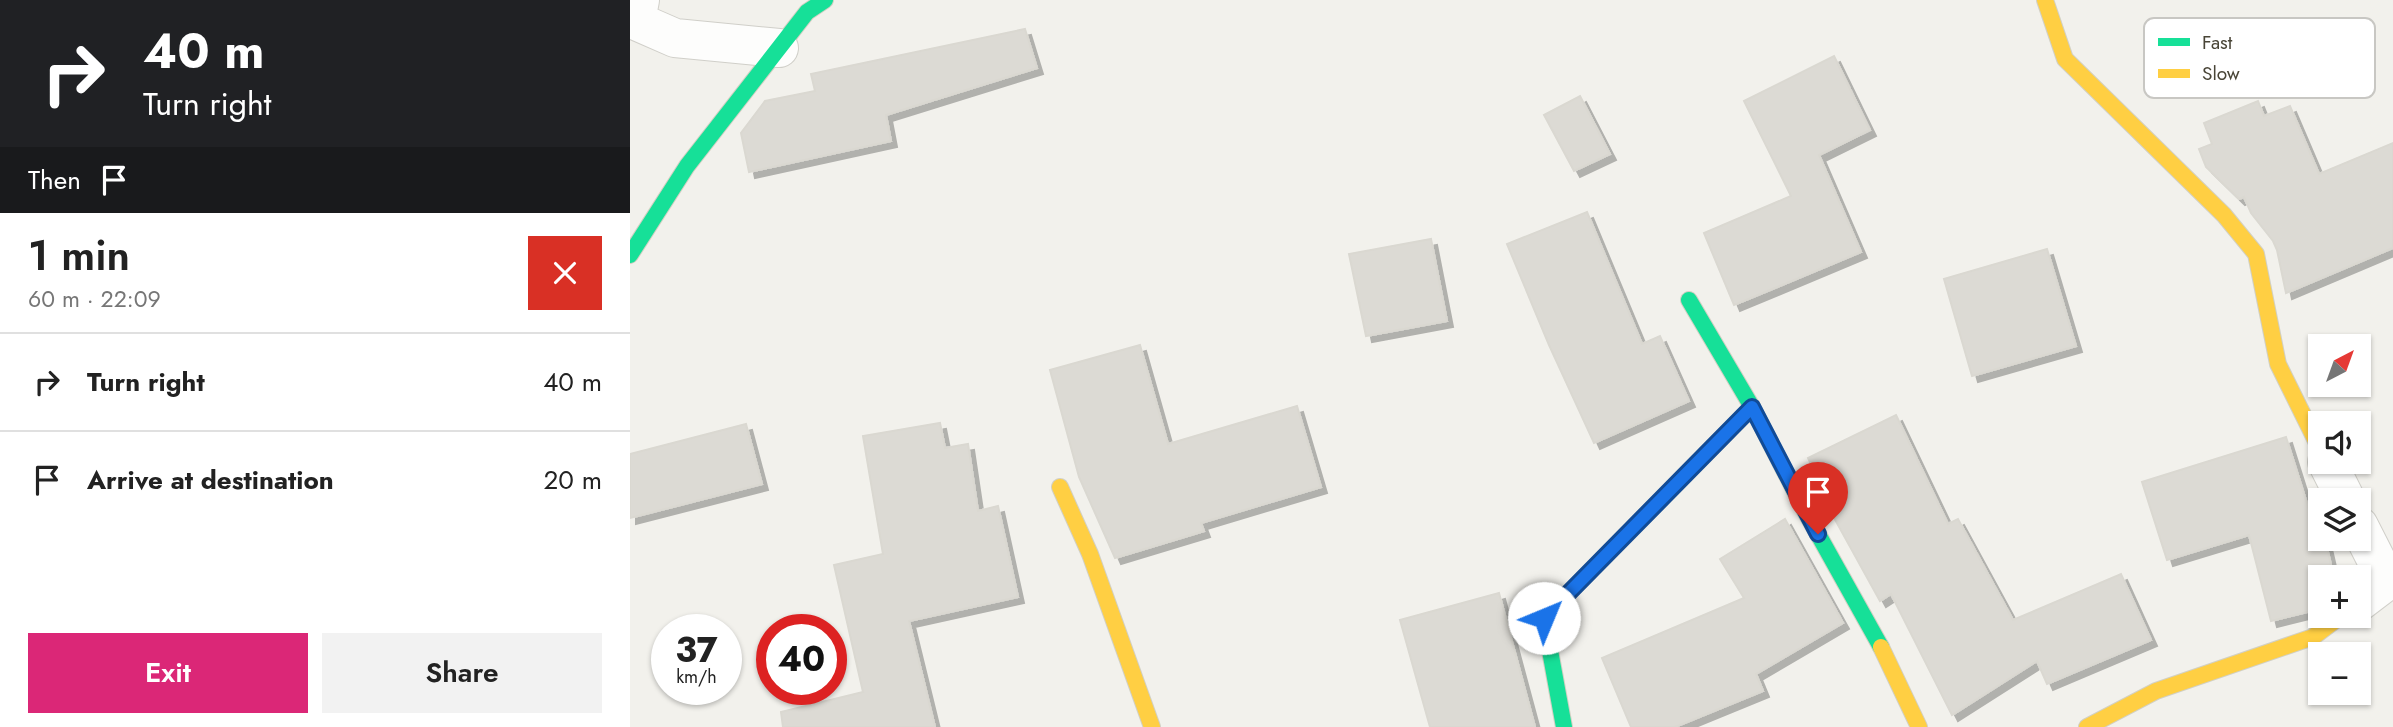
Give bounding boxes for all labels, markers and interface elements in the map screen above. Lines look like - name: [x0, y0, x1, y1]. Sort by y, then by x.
- text: 40 m: [143, 16, 265, 86]
- legend: [2144, 18, 2375, 98]
- icon: right: [28, 28, 119, 119]
- text: Fast: [2202, 29, 2233, 56]
- text: Slow: [2202, 60, 2240, 87]
- text: Turn right: [143, 81, 272, 127]
- text: Then: [28, 161, 81, 199]
- icon: arrive: [95, 161, 133, 199]
- text: 1 min: [28, 225, 130, 286]
- button: close: [528, 236, 602, 310]
- text: 60 m · 22:09: [28, 282, 161, 316]
- north arrow: [2308, 334, 2371, 397]
- map controls: [2308, 334, 2371, 705]
- icon: right: [28, 363, 66, 401]
- text: Turn right: [87, 363, 205, 401]
- text: 40 m: [543, 363, 602, 401]
- button: sound: [2308, 411, 2371, 474]
- icon: arrive: [28, 461, 66, 499]
- text: Arrive at destination: [87, 461, 334, 499]
- text: 20 m: [544, 461, 602, 499]
- pin: [1788, 462, 1848, 534]
- icon: arrive: [1799, 473, 1837, 511]
- button: layers: [2308, 488, 2371, 551]
- button: +: [2308, 565, 2371, 628]
- position arrow: [1507, 581, 1581, 655]
- speed limit sign: 40: [756, 614, 847, 705]
- text: 37: [675, 625, 718, 675]
- button: Exit: [28, 633, 308, 713]
- button: Share: [322, 633, 602, 713]
- button: −: [2308, 642, 2371, 705]
- text: km/h: [676, 664, 717, 690]

